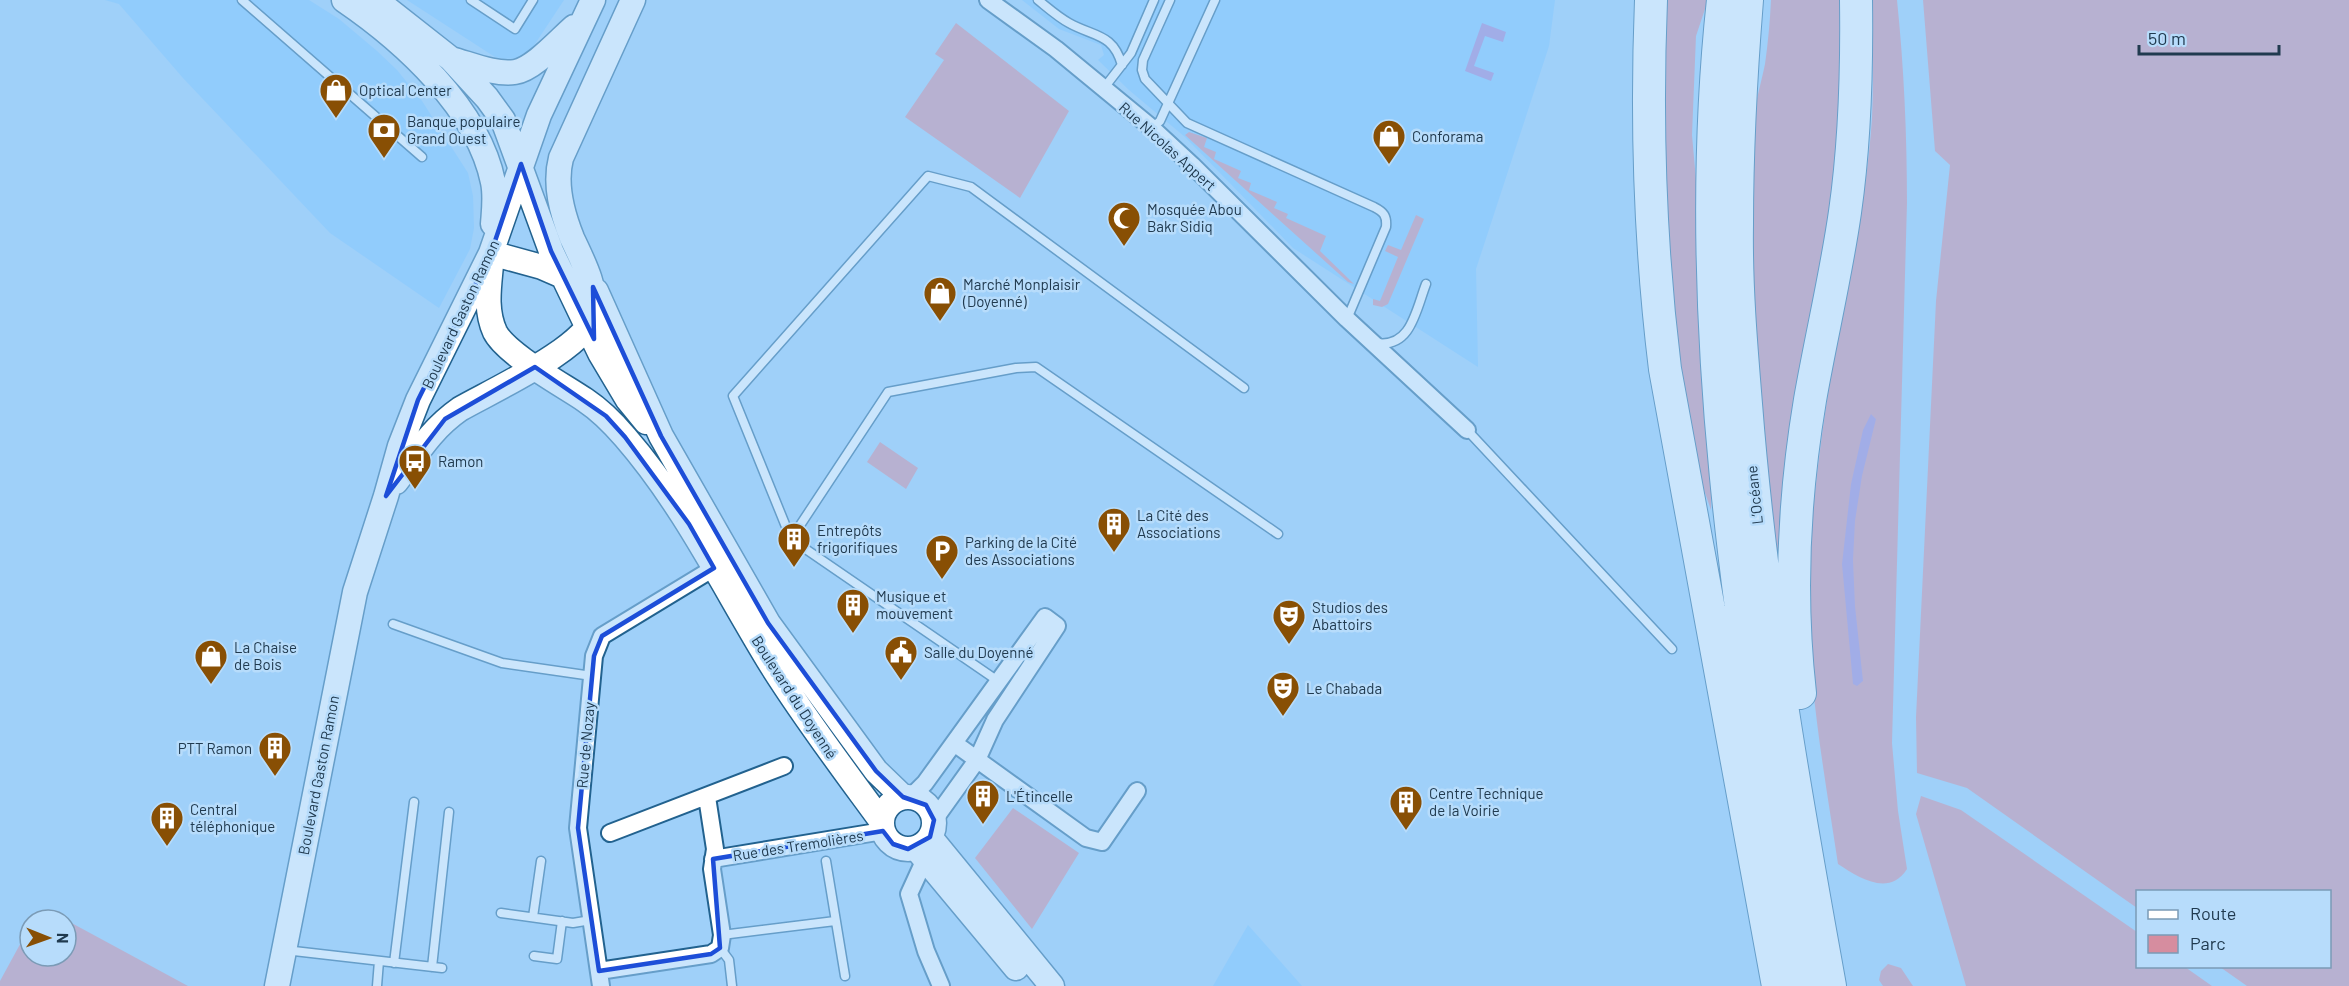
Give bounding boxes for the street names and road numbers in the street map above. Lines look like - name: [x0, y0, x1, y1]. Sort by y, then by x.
- street label: Rue Nicolas Appert: [1116, 98, 1220, 194]
- street label: Boulevard Gaston Ramon: [418, 237, 502, 391]
- street label: L’Océane: [1742, 465, 1766, 525]
- street label: Boulevard du Doyenné: [748, 632, 842, 762]
- street label: Boulevard Gaston Ramon: [294, 694, 342, 856]
- street label: Rue de Nozay: [572, 701, 598, 789]
- street label: Rue des Tremolières: [731, 826, 865, 864]

